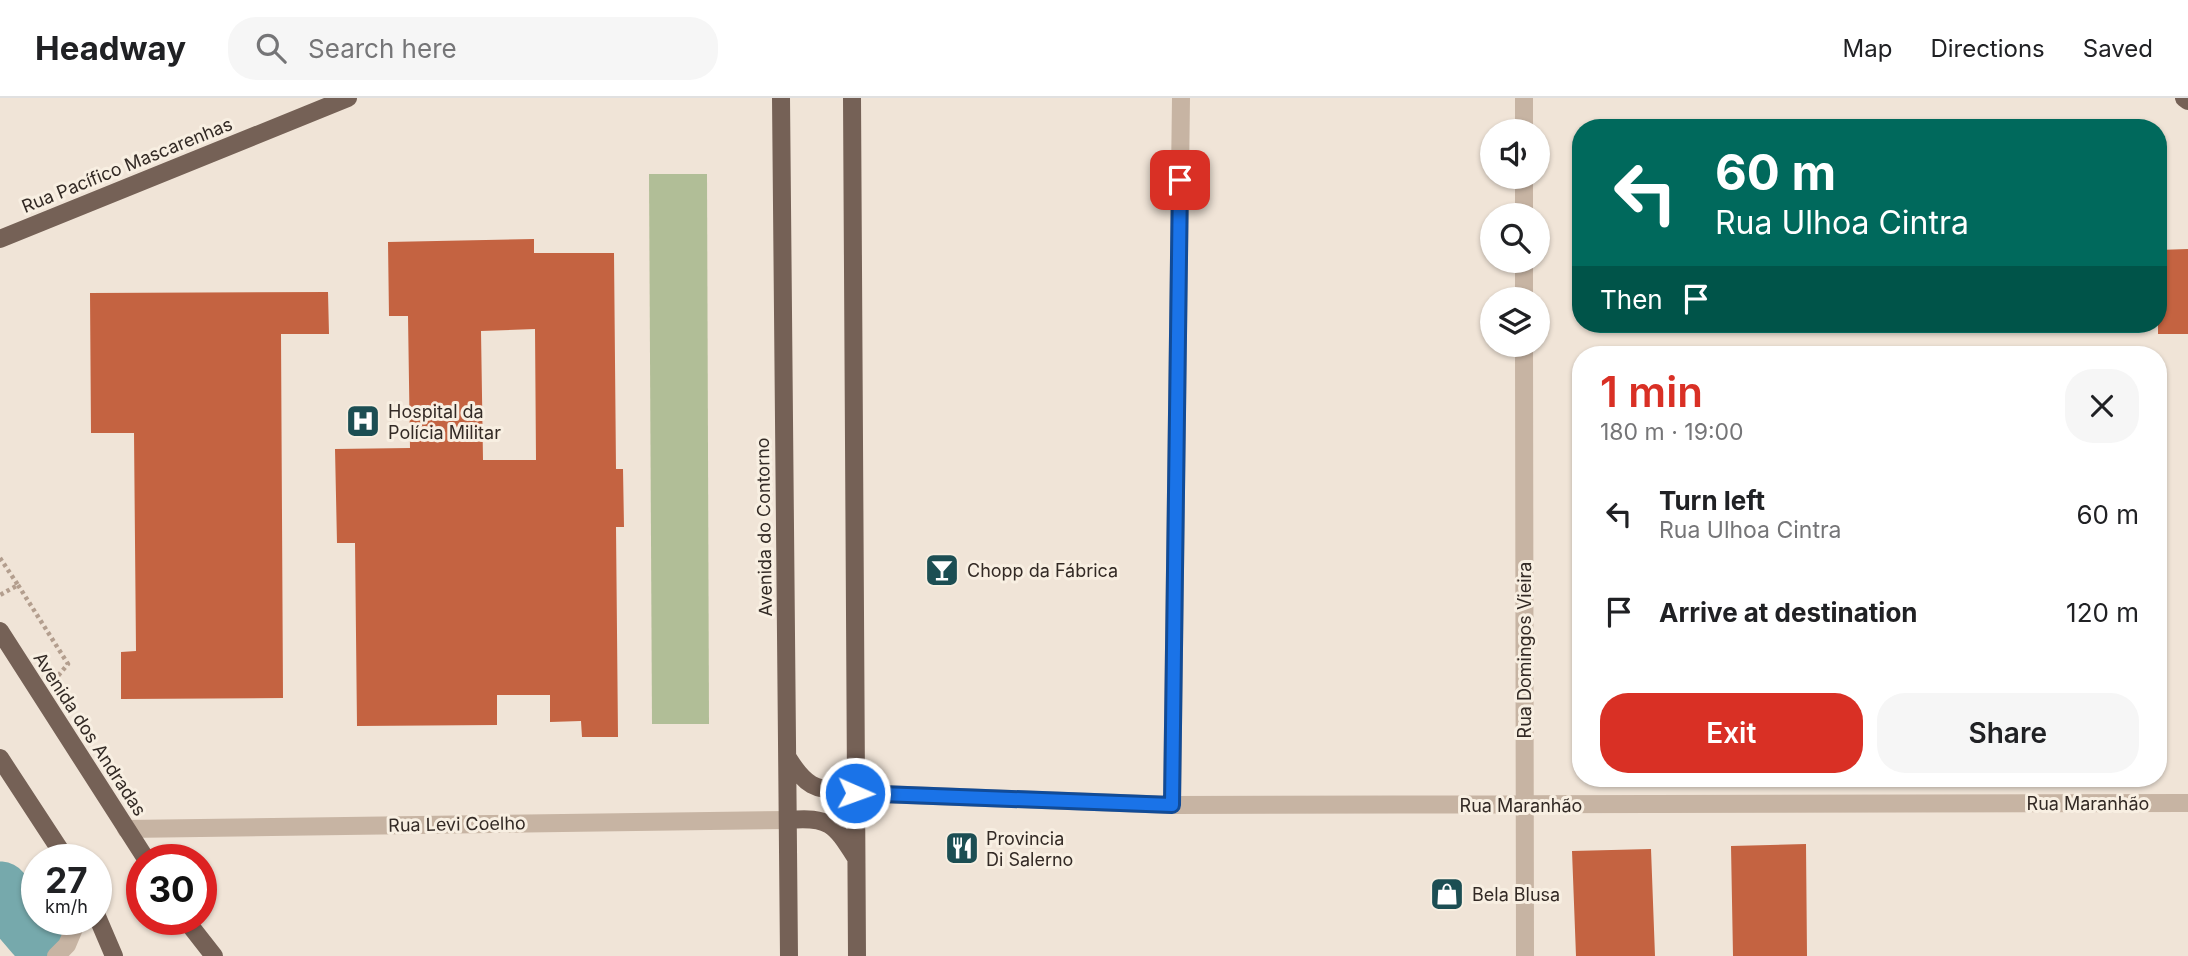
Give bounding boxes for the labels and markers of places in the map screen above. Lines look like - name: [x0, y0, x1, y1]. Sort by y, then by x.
- pin: [1150, 150, 1210, 210]
- place label: Hospital da Polícia Militar: [388, 401, 501, 443]
- hospital icon: Hospital da Polícia Militar: [344, 402, 382, 440]
- bar icon: Chopp da Fábrica: [923, 551, 961, 589]
- place label: Chopp da Fábrica: [967, 560, 1118, 581]
- place label: Provincia Di Salerno: [986, 828, 1073, 870]
- restaurant icon: Provincia Di Salerno: [943, 829, 981, 867]
- shop icon: Bela Blusa: [1428, 875, 1466, 913]
- place label: Bela Blusa: [1472, 884, 1560, 905]

